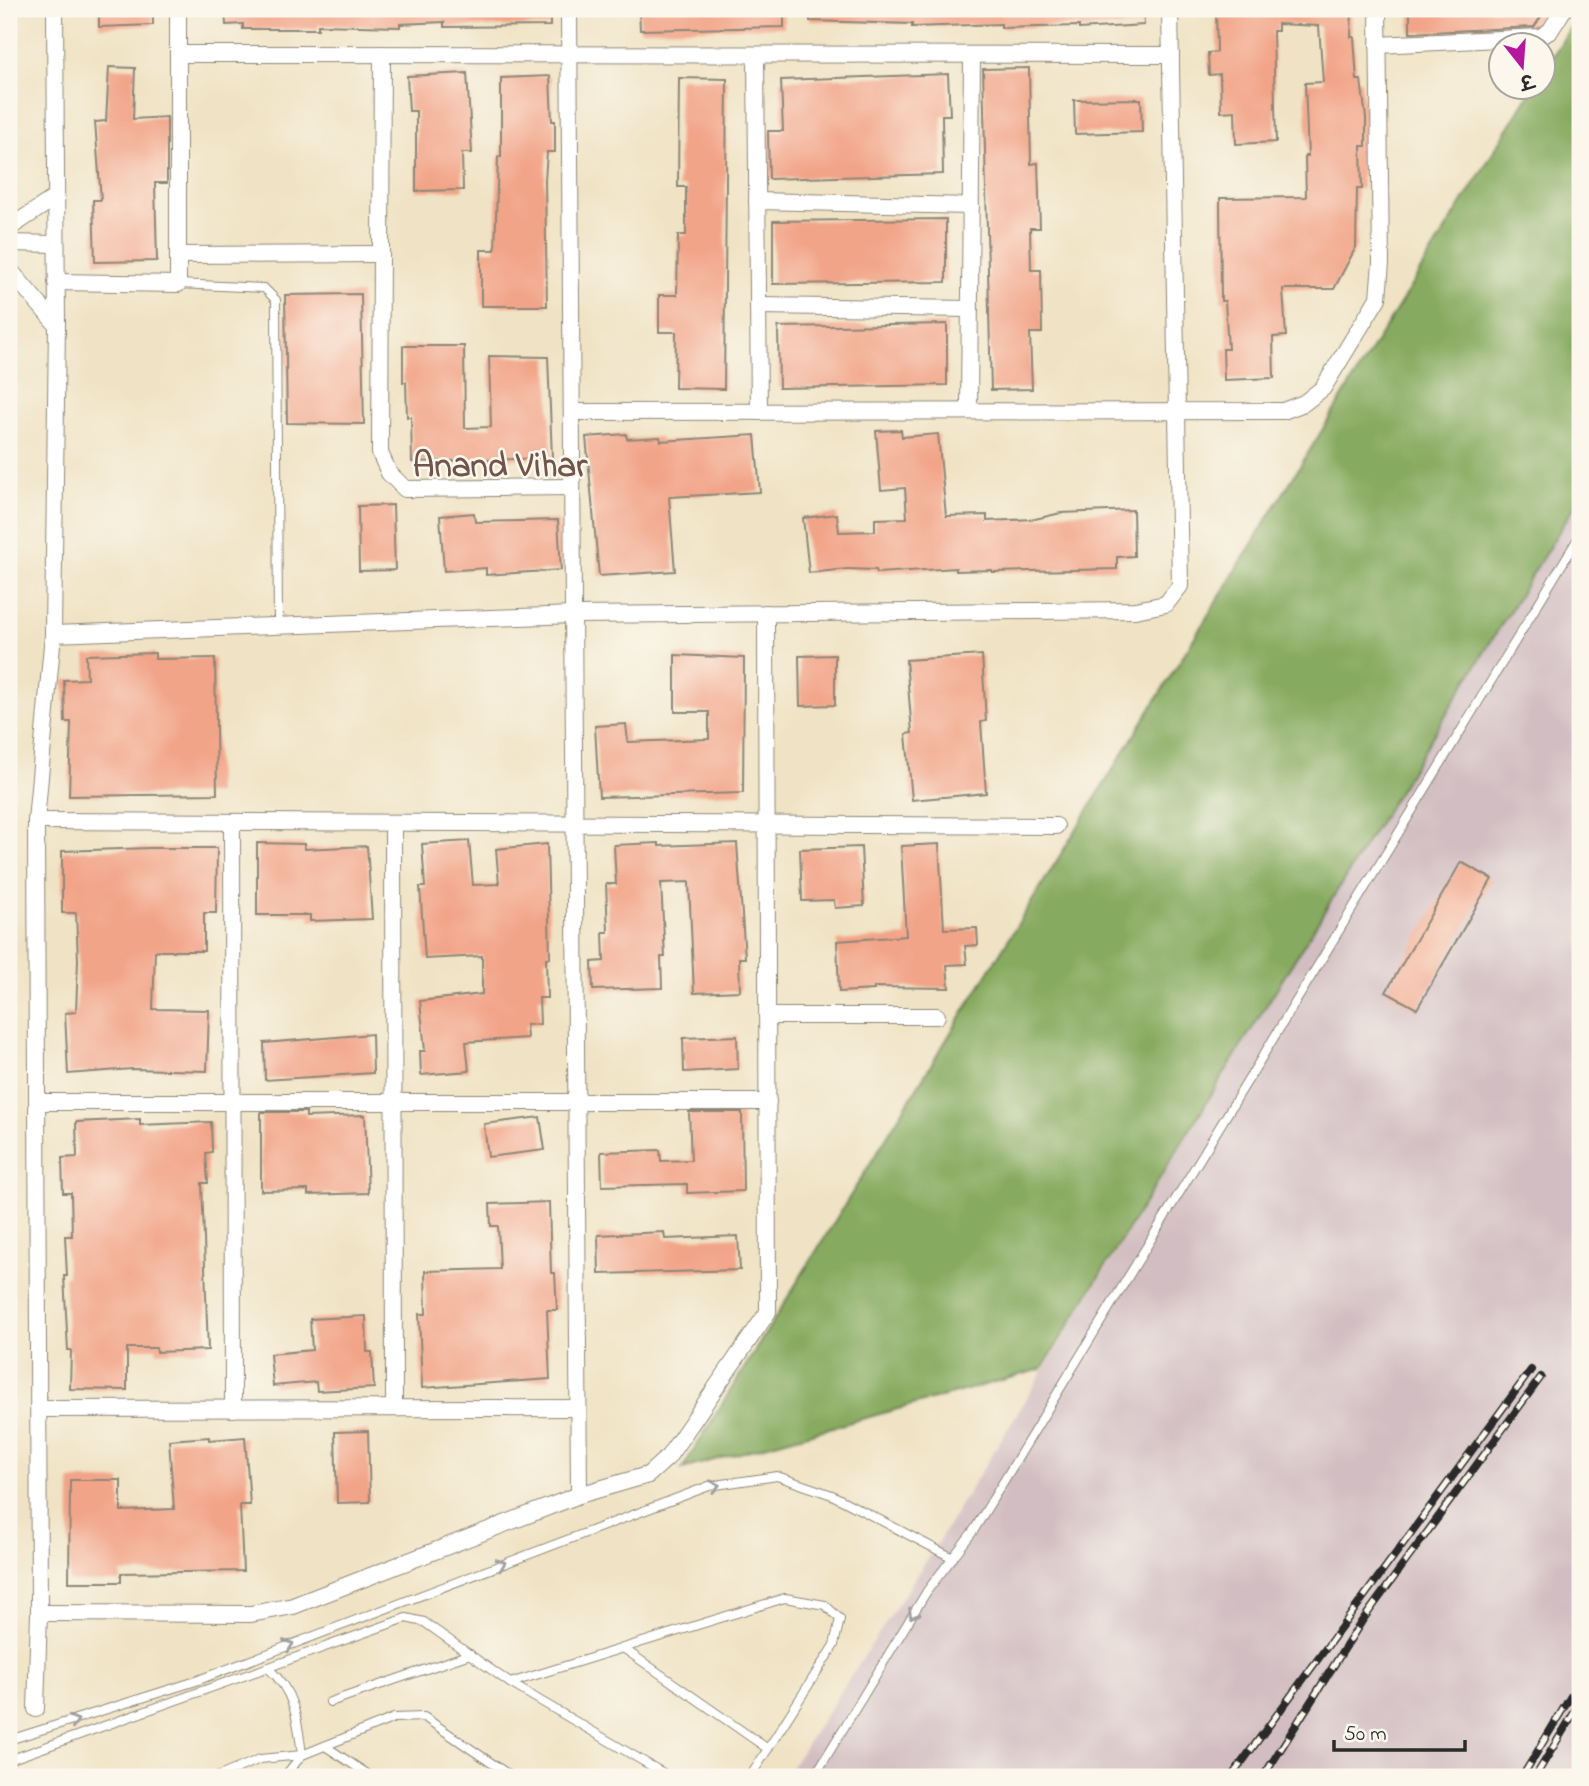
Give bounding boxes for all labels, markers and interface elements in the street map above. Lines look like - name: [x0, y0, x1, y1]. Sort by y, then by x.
- north arrow: [1488, 32, 1558, 102]
- text: उ: [1514, 65, 1538, 95]
- district label: Anand Vihar: [413, 442, 588, 493]
- one-way arrow: [709, 1480, 721, 1494]
- one-way arrow: [495, 1558, 507, 1572]
- one-way arrow: [908, 1606, 921, 1619]
- one-way arrow: [282, 1639, 294, 1653]
- scale bar: [1334, 1709, 1465, 1753]
- one-way arrow: [68, 1714, 80, 1729]
- text: 50 m: [1344, 1720, 1387, 1750]

